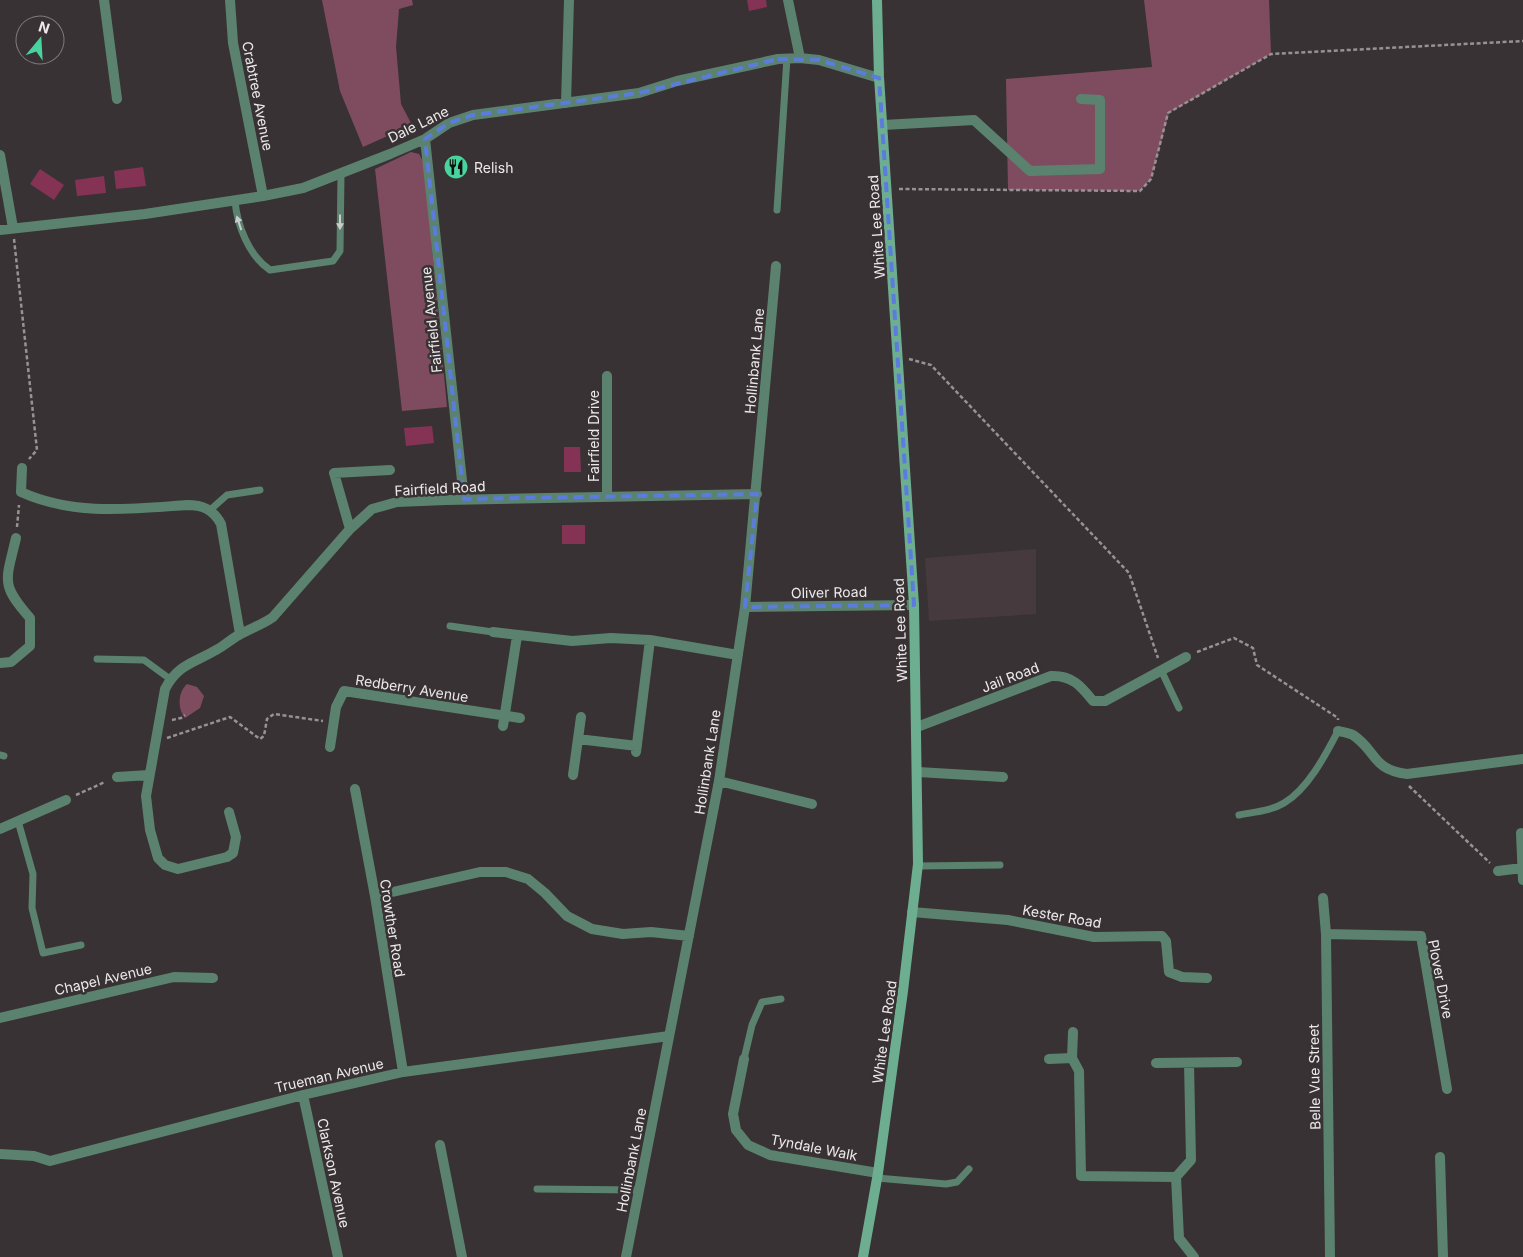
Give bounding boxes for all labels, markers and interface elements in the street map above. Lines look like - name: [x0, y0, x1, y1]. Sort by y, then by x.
- north arrow: [15, 15, 65, 65]
- text: N: [36, 17, 52, 37]
- street label: Crabtree Avenue: [239, 40, 277, 152]
- street label: Dale Lane: [385, 102, 451, 146]
- restaurant icon: Relish: [443, 154, 469, 180]
- place label: Relish: [474, 159, 513, 176]
- street label: White Lee Road: [864, 175, 888, 279]
- one-way arrow: [235, 215, 243, 230]
- one-way arrow: [336, 215, 344, 231]
- street label: Fairfield Avenue: [417, 266, 445, 374]
- street label: Hollinbank Lane: [741, 307, 767, 415]
- street label: Fairfield Drive: [585, 390, 602, 482]
- street label: Fairfield Road: [394, 477, 486, 499]
- street label: White Lee Road: [890, 578, 910, 682]
- street label: Oliver Road: [791, 583, 867, 601]
- street label: Jail Road: [979, 658, 1041, 696]
- street label: Redberry Avenue: [354, 671, 470, 705]
- street label: Hollinbank Lane: [690, 708, 724, 816]
- street label: Crowther Road: [377, 878, 409, 978]
- street label: Kester Road: [1021, 901, 1103, 931]
- street label: Plover Drive: [1425, 938, 1457, 1020]
- street label: Chapel Avenue: [53, 960, 153, 998]
- street label: White Lee Road: [868, 979, 900, 1085]
- street label: Belle Vue Street: [1305, 1024, 1323, 1130]
- street label: Trueman Avenue: [273, 1054, 385, 1096]
- street label: Hollinbank Lane: [613, 1106, 649, 1214]
- street label: Clarkson Avenue: [314, 1117, 354, 1229]
- street label: Tyndale Walk: [769, 1130, 859, 1164]

